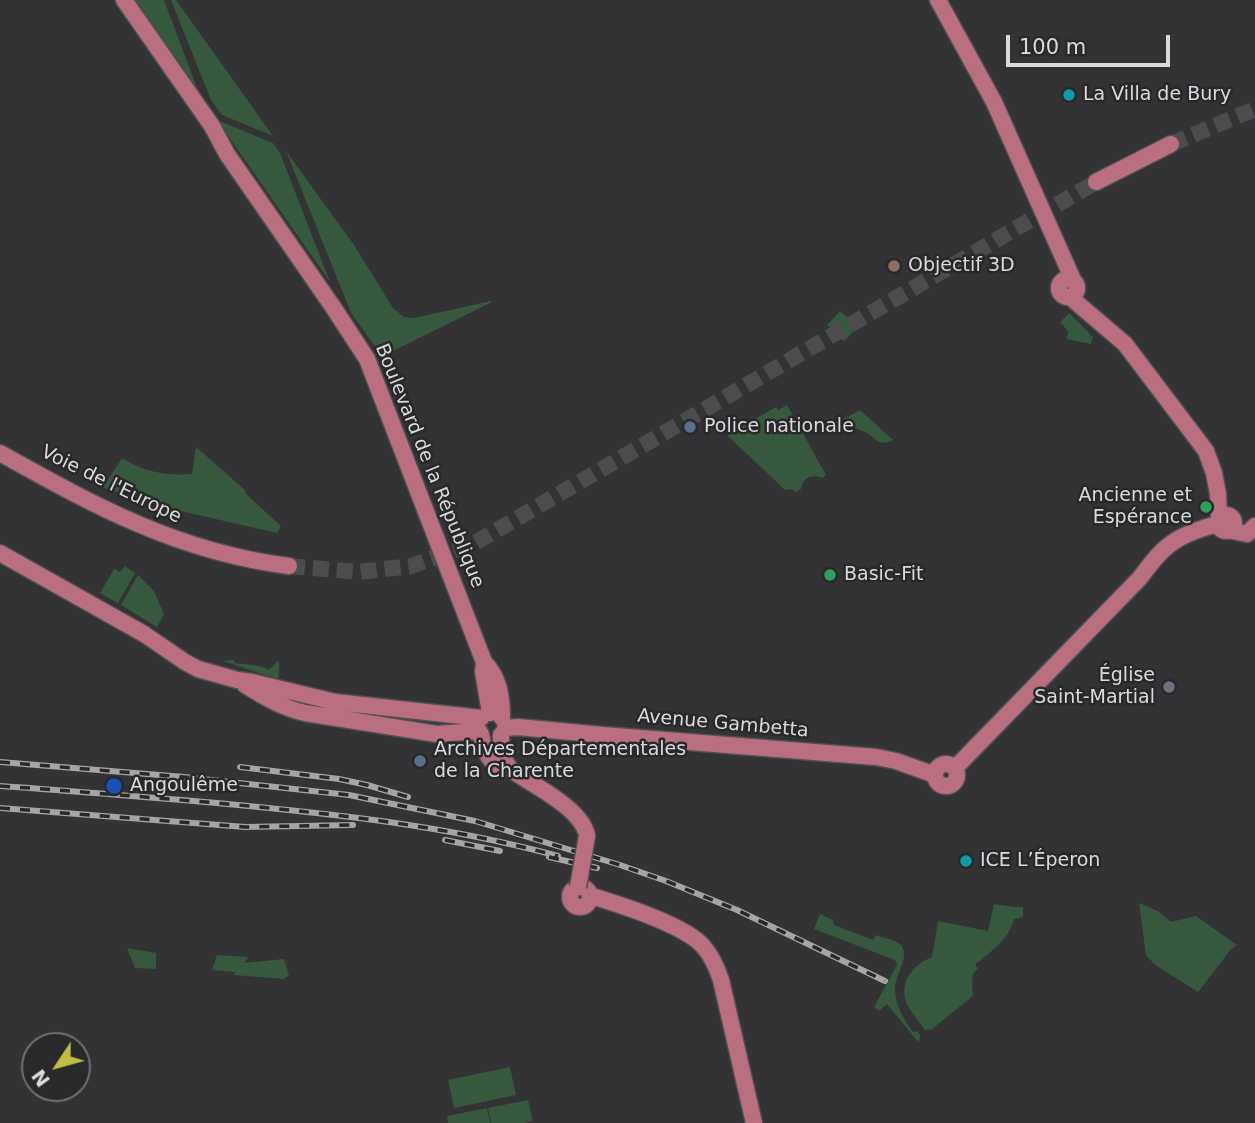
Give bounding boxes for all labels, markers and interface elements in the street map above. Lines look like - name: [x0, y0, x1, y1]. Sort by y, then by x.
- scale bar: [1010, 21, 1174, 65]
- text: 100 m: [1019, 35, 1086, 59]
- place label: La Villa de Bury: [1083, 84, 1231, 106]
- marker: La Villa de Bury: [1061, 87, 1077, 103]
- place label: Objectif 3D: [908, 255, 1015, 277]
- marker: Objectif 3D: [886, 258, 902, 274]
- street label: Boulevard de la République: [369, 341, 489, 591]
- place label: Police nationale: [704, 416, 854, 438]
- marker: Police nationale: [682, 419, 698, 435]
- street label: Voie de l'Europe: [37, 441, 185, 529]
- place label: Ancienne et Espérance: [1079, 485, 1192, 529]
- marker: Ancienne et Espérance: [1198, 499, 1214, 515]
- place label: Basic-Fit: [844, 564, 923, 586]
- marker: Basic-Fit: [822, 567, 838, 583]
- place label: Église Saint-Martial: [1034, 665, 1155, 709]
- marker: Église Saint-Martial: [1161, 679, 1177, 695]
- street label: Avenue Gambetta: [636, 705, 810, 743]
- place label: Archives Départementales de la Charente: [434, 739, 686, 783]
- marker: Archives Départementales de la Charente: [412, 753, 428, 769]
- place label: Angoulême: [130, 775, 238, 797]
- marker: Angoulême: [104, 776, 124, 796]
- place label: ICE L’Éperon: [980, 850, 1100, 872]
- marker: ICE L’Éperon: [958, 853, 974, 869]
- north arrow: [21, 1032, 91, 1102]
- text: N: [27, 1065, 54, 1091]

